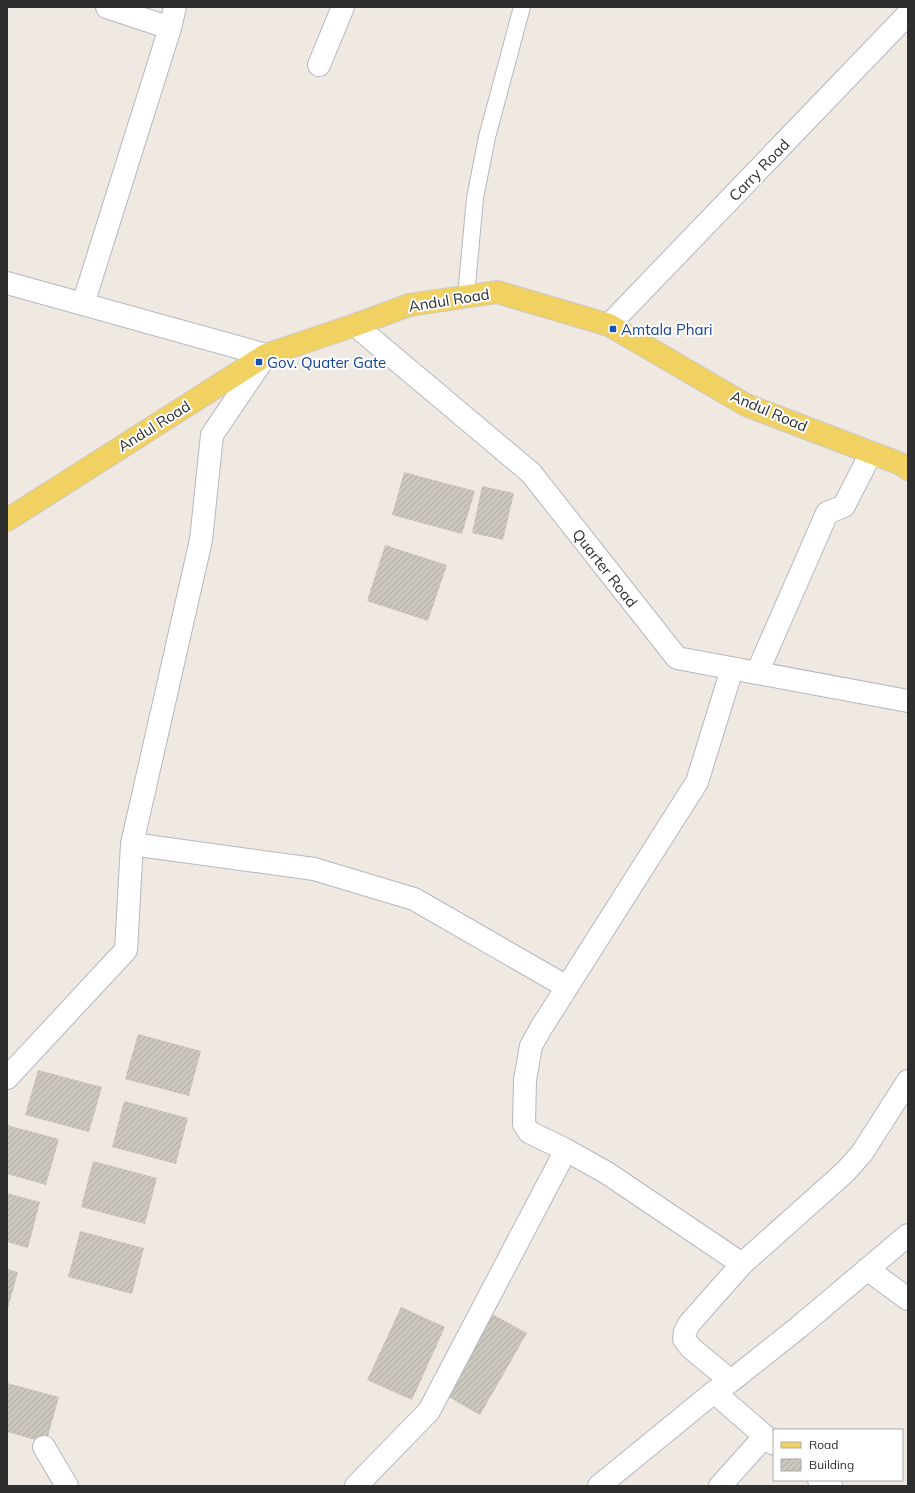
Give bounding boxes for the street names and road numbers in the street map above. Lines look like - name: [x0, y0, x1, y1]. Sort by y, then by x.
- street label: Carry Road: [725, 135, 793, 205]
- street label: Andul Road: [407, 284, 491, 316]
- street label: Andul Road: [728, 386, 810, 436]
- street label: Andul Road: [114, 396, 194, 456]
- street label: Quarter Road: [568, 525, 642, 611]

